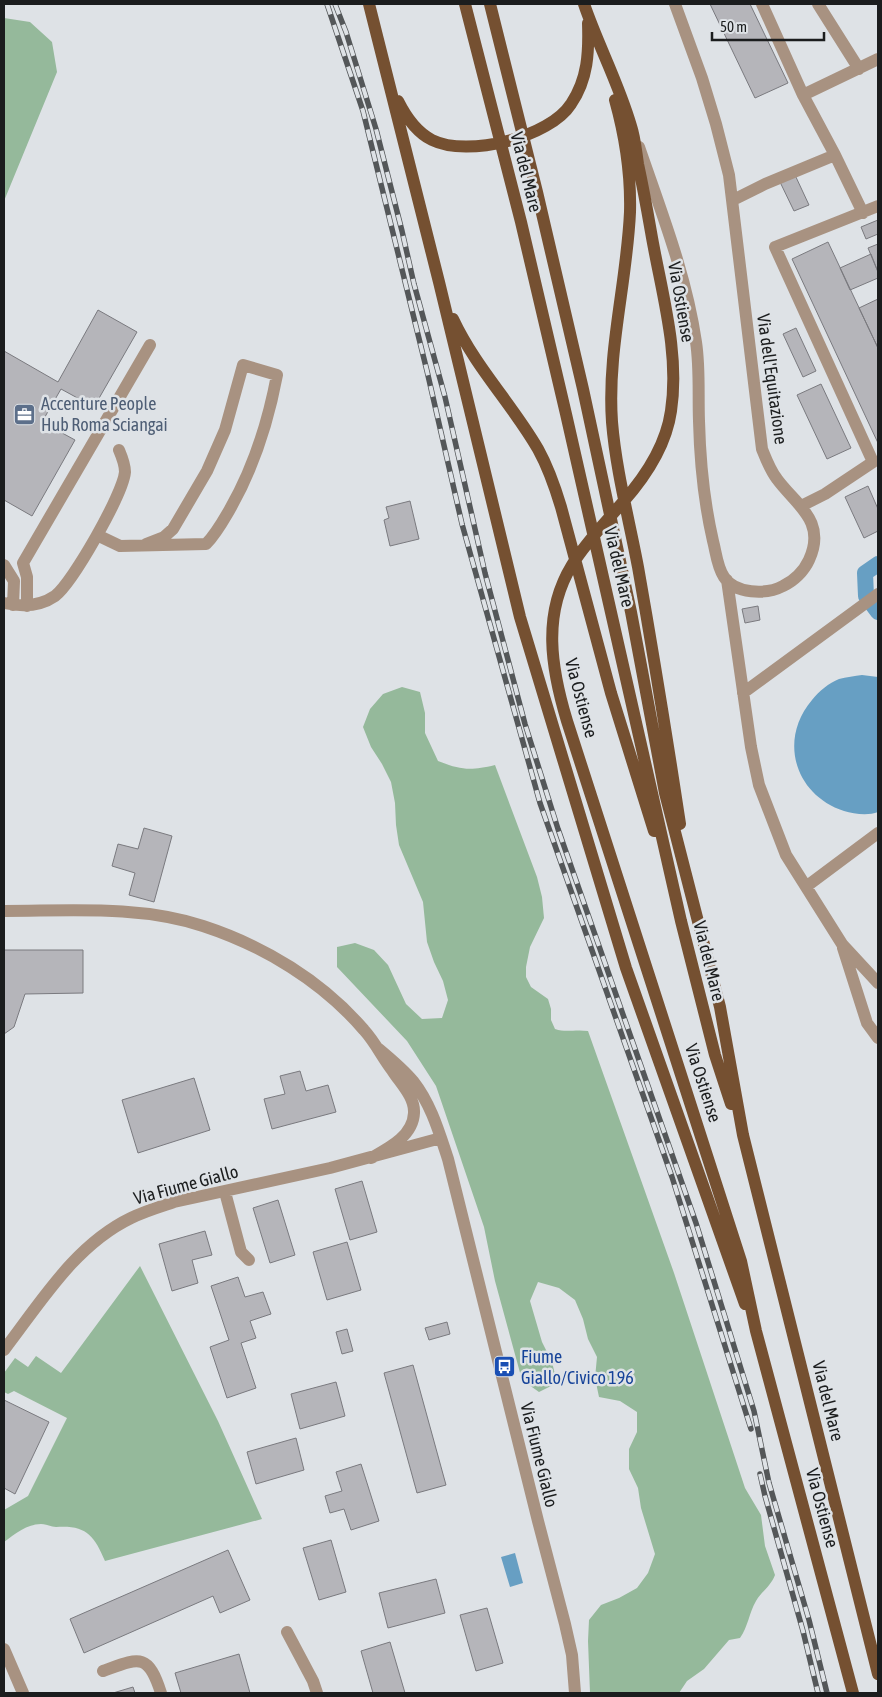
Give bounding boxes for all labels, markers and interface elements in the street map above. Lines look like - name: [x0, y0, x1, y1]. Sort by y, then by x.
- scale bar: [712, 10, 824, 42]
- text: 50 m: [720, 18, 747, 35]
- street label: Via del Mare: [506, 130, 547, 214]
- street label: Via Ostiense: [664, 260, 699, 344]
- street label: Via dell'Equitazione: [753, 312, 792, 446]
- place label: Accenture People Hub Roma Sciangai: [41, 393, 168, 435]
- office icon: Accenture People Hub Roma Sciangai: [13, 402, 37, 426]
- street label: Via del Mare: [600, 525, 639, 609]
- street label: Via Ostiense: [561, 656, 602, 740]
- street label: Via del Mare: [689, 919, 730, 1003]
- street label: Via Ostiense: [681, 1041, 726, 1125]
- street label: Via Fiume Giallo: [131, 1160, 240, 1209]
- place label: Fiume Giallo/Civico 196: [521, 1346, 634, 1388]
- bus stop icon: Fiume Giallo/Civico 196: [493, 1355, 517, 1379]
- street label: Via del Mare: [808, 1359, 849, 1443]
- street label: Via Fiume Giallo: [516, 1400, 563, 1510]
- street label: Via Ostiense: [802, 1466, 843, 1550]

